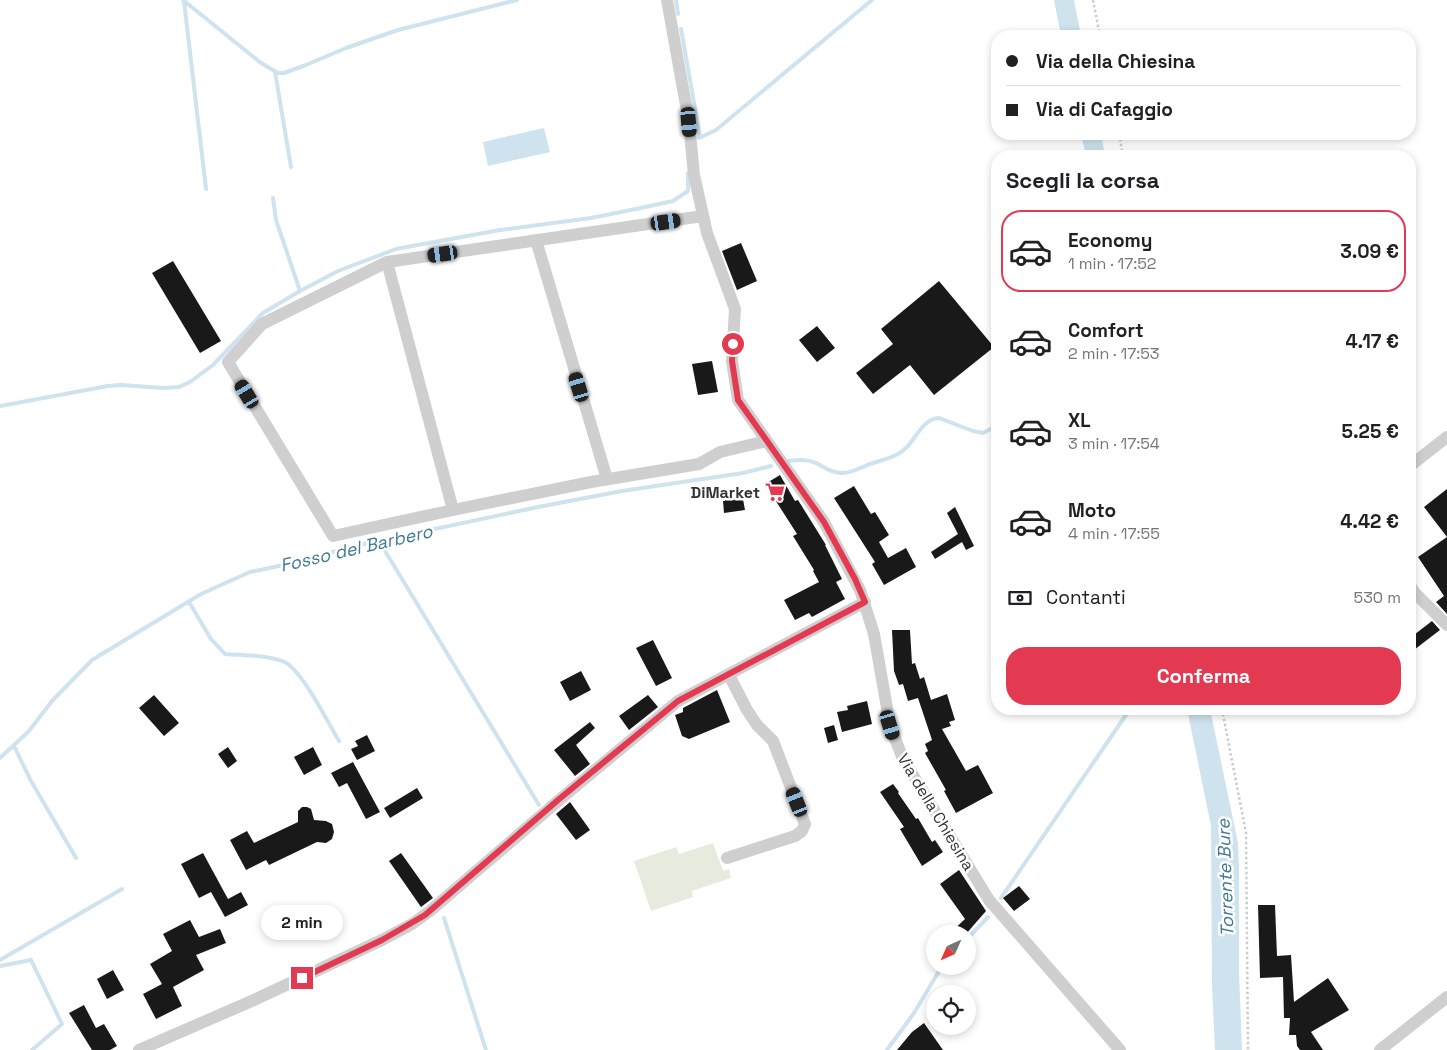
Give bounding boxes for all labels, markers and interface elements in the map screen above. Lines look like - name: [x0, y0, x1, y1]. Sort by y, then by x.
- text: Via della Chiesina: [1036, 49, 1195, 74]
- text: Via di Cafaggio: [1036, 97, 1173, 122]
- car: [680, 106, 697, 138]
- text: Scegli la corsa: [1006, 166, 1159, 194]
- car: [650, 212, 681, 232]
- text: Economy: [1068, 228, 1152, 253]
- icon: car: [1008, 229, 1053, 274]
- text: 3.09 €: [1340, 239, 1399, 264]
- car: [427, 244, 458, 264]
- text: 1 min · 17:52: [1068, 253, 1156, 274]
- text: Comfort: [1068, 318, 1144, 343]
- icon: car: [1008, 319, 1053, 364]
- text: 4.17 €: [1345, 329, 1399, 354]
- route start: [722, 333, 744, 355]
- text: 2 min · 17:53: [1068, 343, 1159, 364]
- car: [567, 370, 590, 404]
- car: [232, 377, 261, 411]
- text: XL: [1068, 408, 1091, 433]
- icon: car: [1008, 409, 1053, 454]
- text: 5.25 €: [1342, 419, 1399, 444]
- text: 3 min · 17:54: [1068, 433, 1160, 454]
- supermarket icon: DiMarket: [764, 481, 786, 503]
- place label: DiMarket: [691, 482, 760, 503]
- text: Moto: [1068, 498, 1116, 523]
- icon: car: [1008, 499, 1053, 544]
- text: 4.42 €: [1340, 509, 1399, 534]
- water label: Fosso del Barbero: [278, 519, 435, 577]
- text: 4 min · 17:55: [1068, 523, 1160, 544]
- icon: cash: [1006, 584, 1034, 612]
- text: Contanti: [1046, 585, 1126, 610]
- text: 530 m: [1354, 587, 1401, 608]
- button: Conferma: [1006, 647, 1401, 705]
- car: [878, 708, 901, 742]
- street label: Via della Chiesina: [893, 750, 979, 874]
- car: [784, 785, 809, 819]
- water label: Torrente Bure: [1211, 817, 1239, 937]
- callout: 2 min: [261, 906, 343, 940]
- text: 2 min: [281, 912, 323, 933]
- north arrow: [926, 925, 976, 975]
- map controls: [926, 925, 976, 1035]
- route end: [291, 967, 313, 989]
- button: locate: [926, 985, 976, 1035]

